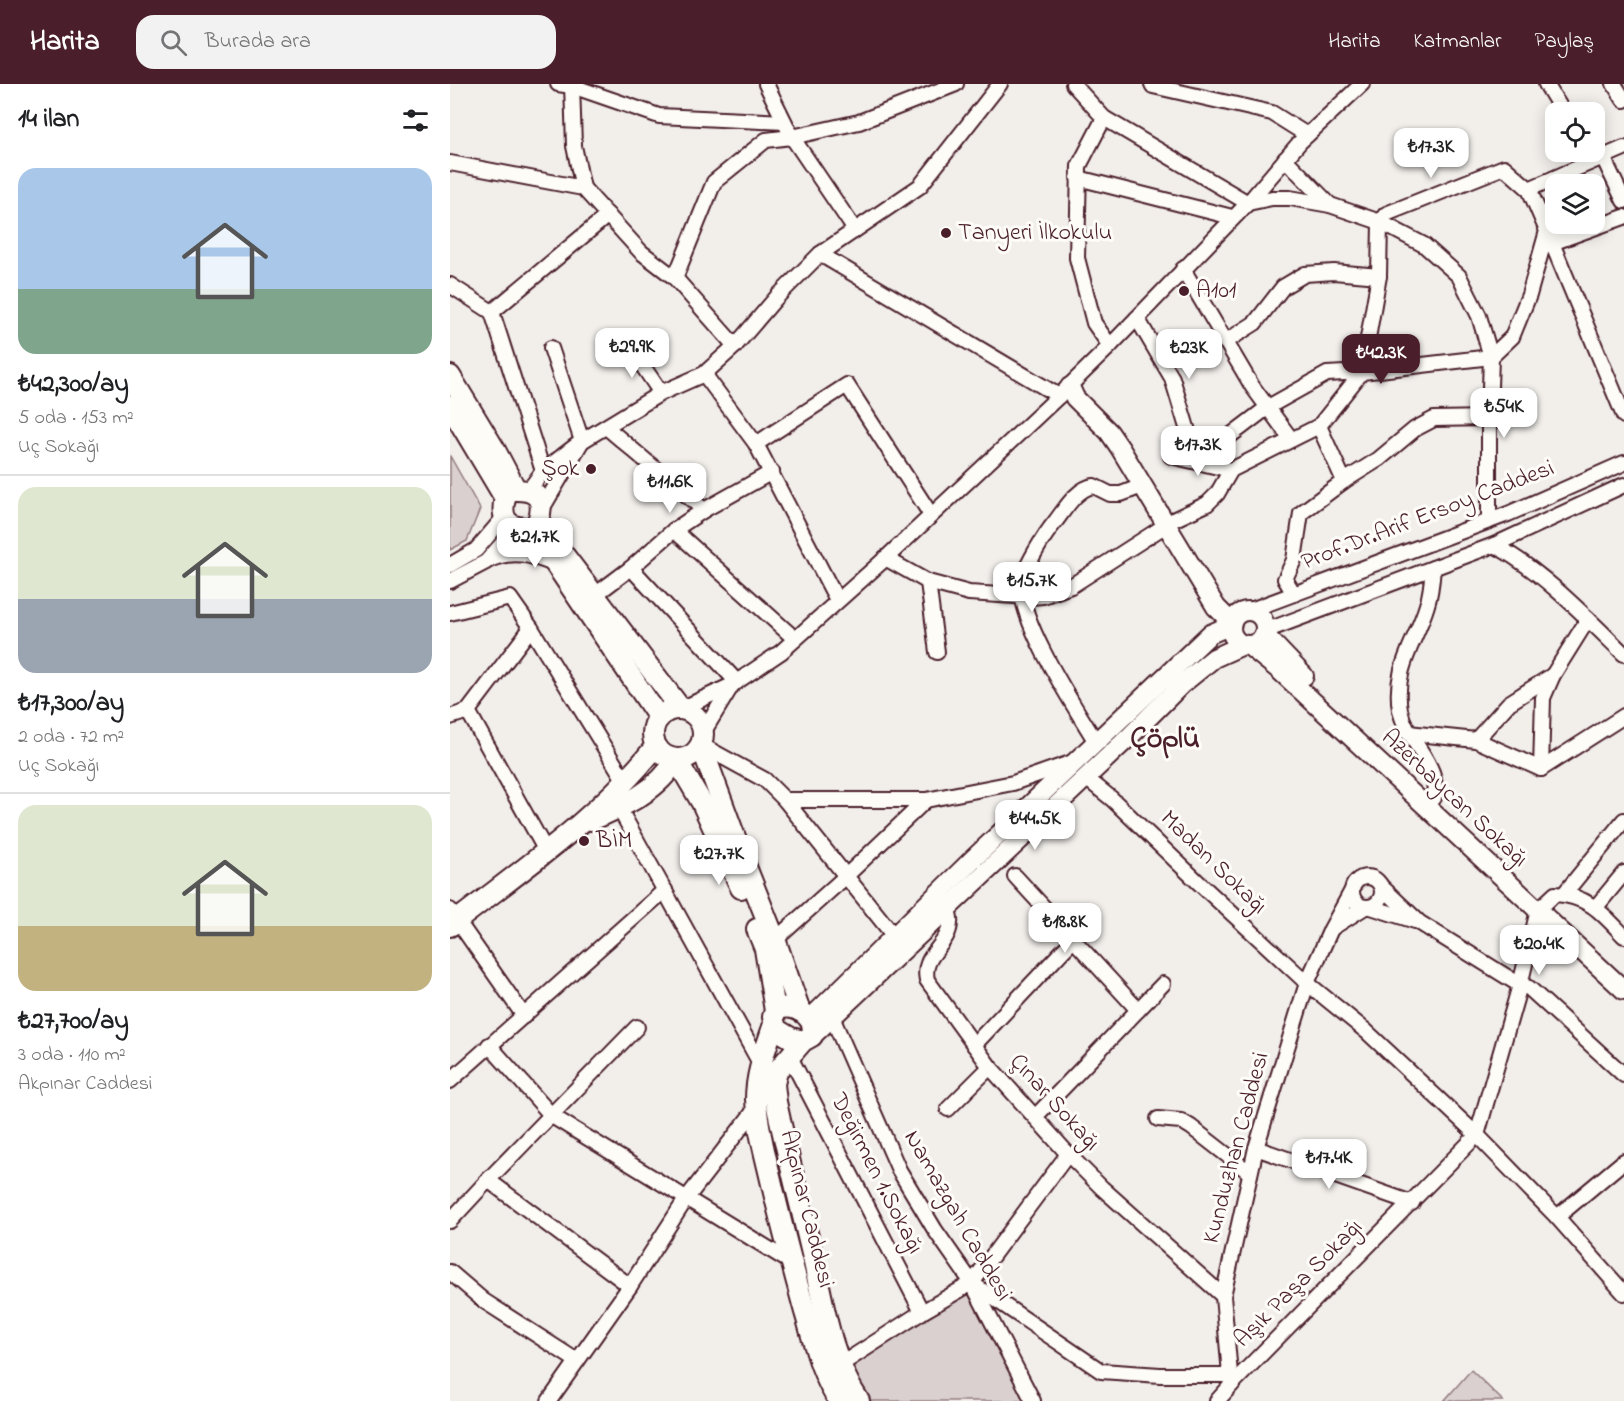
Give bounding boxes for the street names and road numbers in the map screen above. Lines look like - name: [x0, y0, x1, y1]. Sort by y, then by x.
- street label: Prof.Dr.Arif Ersoy Caddesi: [1296, 452, 1560, 581]
- street label: Azerbaycan Sokağı: [1372, 721, 1535, 877]
- street label: Madan Sokağı: [1151, 803, 1275, 923]
- street label: Çınar Sokağı: [1000, 1046, 1108, 1160]
- street label: Kunduzhan Caddesi: [1195, 1048, 1279, 1248]
- street label: Değirmen 1.Sokağı: [820, 1087, 932, 1261]
- street label: Namazgah Caddesi: [894, 1124, 1020, 1308]
- street label: Akpınar Caddesi: [770, 1127, 842, 1291]
- street label: Aşık Paşa Sokağı: [1226, 1211, 1372, 1357]

